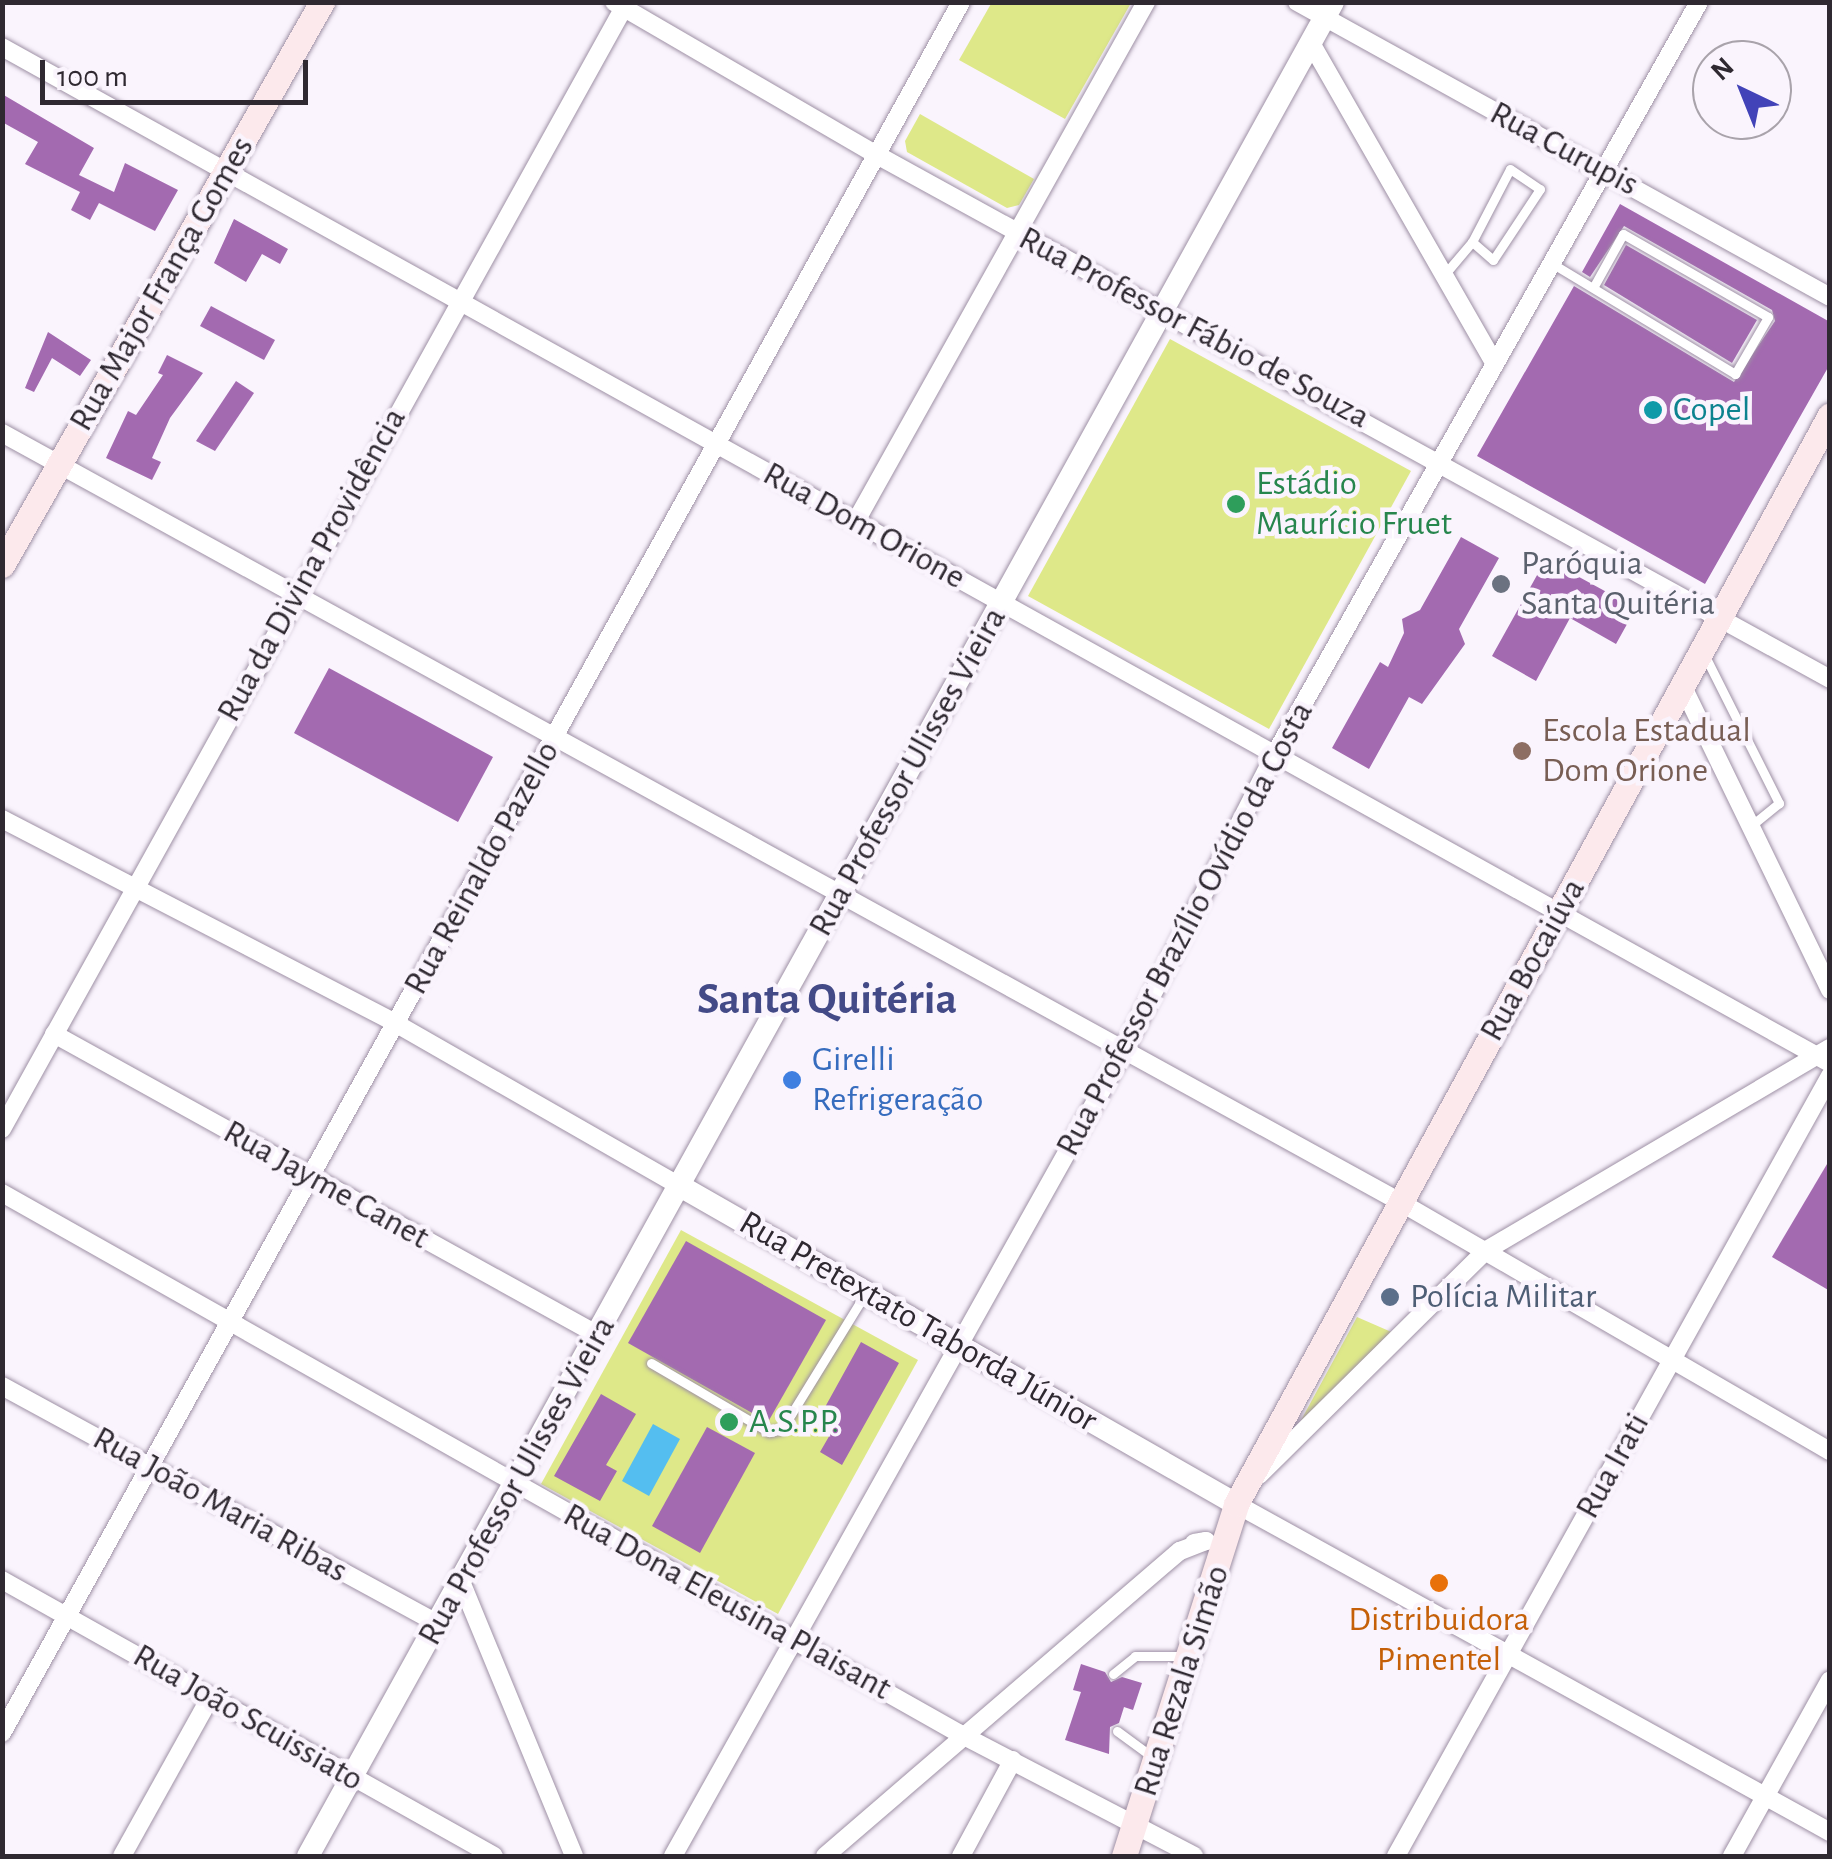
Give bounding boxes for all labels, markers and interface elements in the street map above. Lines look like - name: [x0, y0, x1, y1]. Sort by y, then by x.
- scale bar: [45, 40, 312, 102]
- north arrow: [1692, 40, 1792, 140]
- text: N: [1706, 53, 1740, 86]
- text: 100 m: [57, 62, 128, 92]
- street label: Rua Curupis: [1483, 92, 1645, 206]
- street label: Rua Major França Gomes: [61, 129, 263, 439]
- street label: Rua Professor Fábio de Souza: [1011, 218, 1377, 438]
- place label: Copel: [1673, 389, 1750, 431]
- marker: Copel: [1642, 399, 1664, 421]
- street label: Rua da Divina Providência: [208, 401, 416, 729]
- street label: Rua Dom Orione: [756, 453, 972, 599]
- place label: Estádio Maurício Fruet: [1256, 463, 1452, 545]
- marker: Estádio Maurício Fruet: [1225, 493, 1247, 515]
- place label: Paróquia Santa Quitéria: [1521, 543, 1715, 625]
- marker: Paróquia Santa Quitéria: [1490, 573, 1512, 595]
- street label: Rua Professor Ulisses Vieira: [800, 600, 1016, 944]
- street label: Rua Professor Brazílio Ovídio da Costa: [1047, 695, 1323, 1163]
- place label: Escola Estadual Dom Orione: [1542, 710, 1751, 792]
- street label: Rua Reinaldo Pazello: [395, 734, 569, 1002]
- marker: Escola Estadual Dom Orione: [1511, 740, 1533, 762]
- street label: Rua Bocaiúva: [1471, 871, 1595, 1049]
- district label: Santa Quitéria: [697, 973, 957, 1027]
- place label: Girelli Refrigeração: [812, 1039, 983, 1121]
- marker: Girelli Refrigeração: [781, 1069, 803, 1091]
- street label: Rua Jayme Canet: [216, 1111, 436, 1259]
- street label: Rua Pretextato Taborda Júnior: [731, 1202, 1105, 1442]
- place label: Polícia Militar: [1410, 1276, 1596, 1318]
- marker: Polícia Militar: [1379, 1286, 1401, 1308]
- street label: Rua Professor Ulisses Vieira: [409, 1309, 625, 1653]
- place label: A.S.P.P.: [749, 1401, 839, 1443]
- street label: Rua Irati: [1567, 1406, 1659, 1526]
- marker: A.S.P.P.: [718, 1411, 740, 1433]
- street label: Rua João Maria Ribas: [85, 1418, 355, 1592]
- street label: Rua Dona Eleusina Plaisant: [556, 1494, 898, 1710]
- street label: Rua Rezala Simão: [1125, 1560, 1239, 1802]
- marker: Distribuidora Pimentel: [1428, 1572, 1450, 1594]
- place label: Distribuidora Pimentel: [1348, 1599, 1530, 1681]
- street label: Rua João Scuissiato: [125, 1635, 371, 1801]

